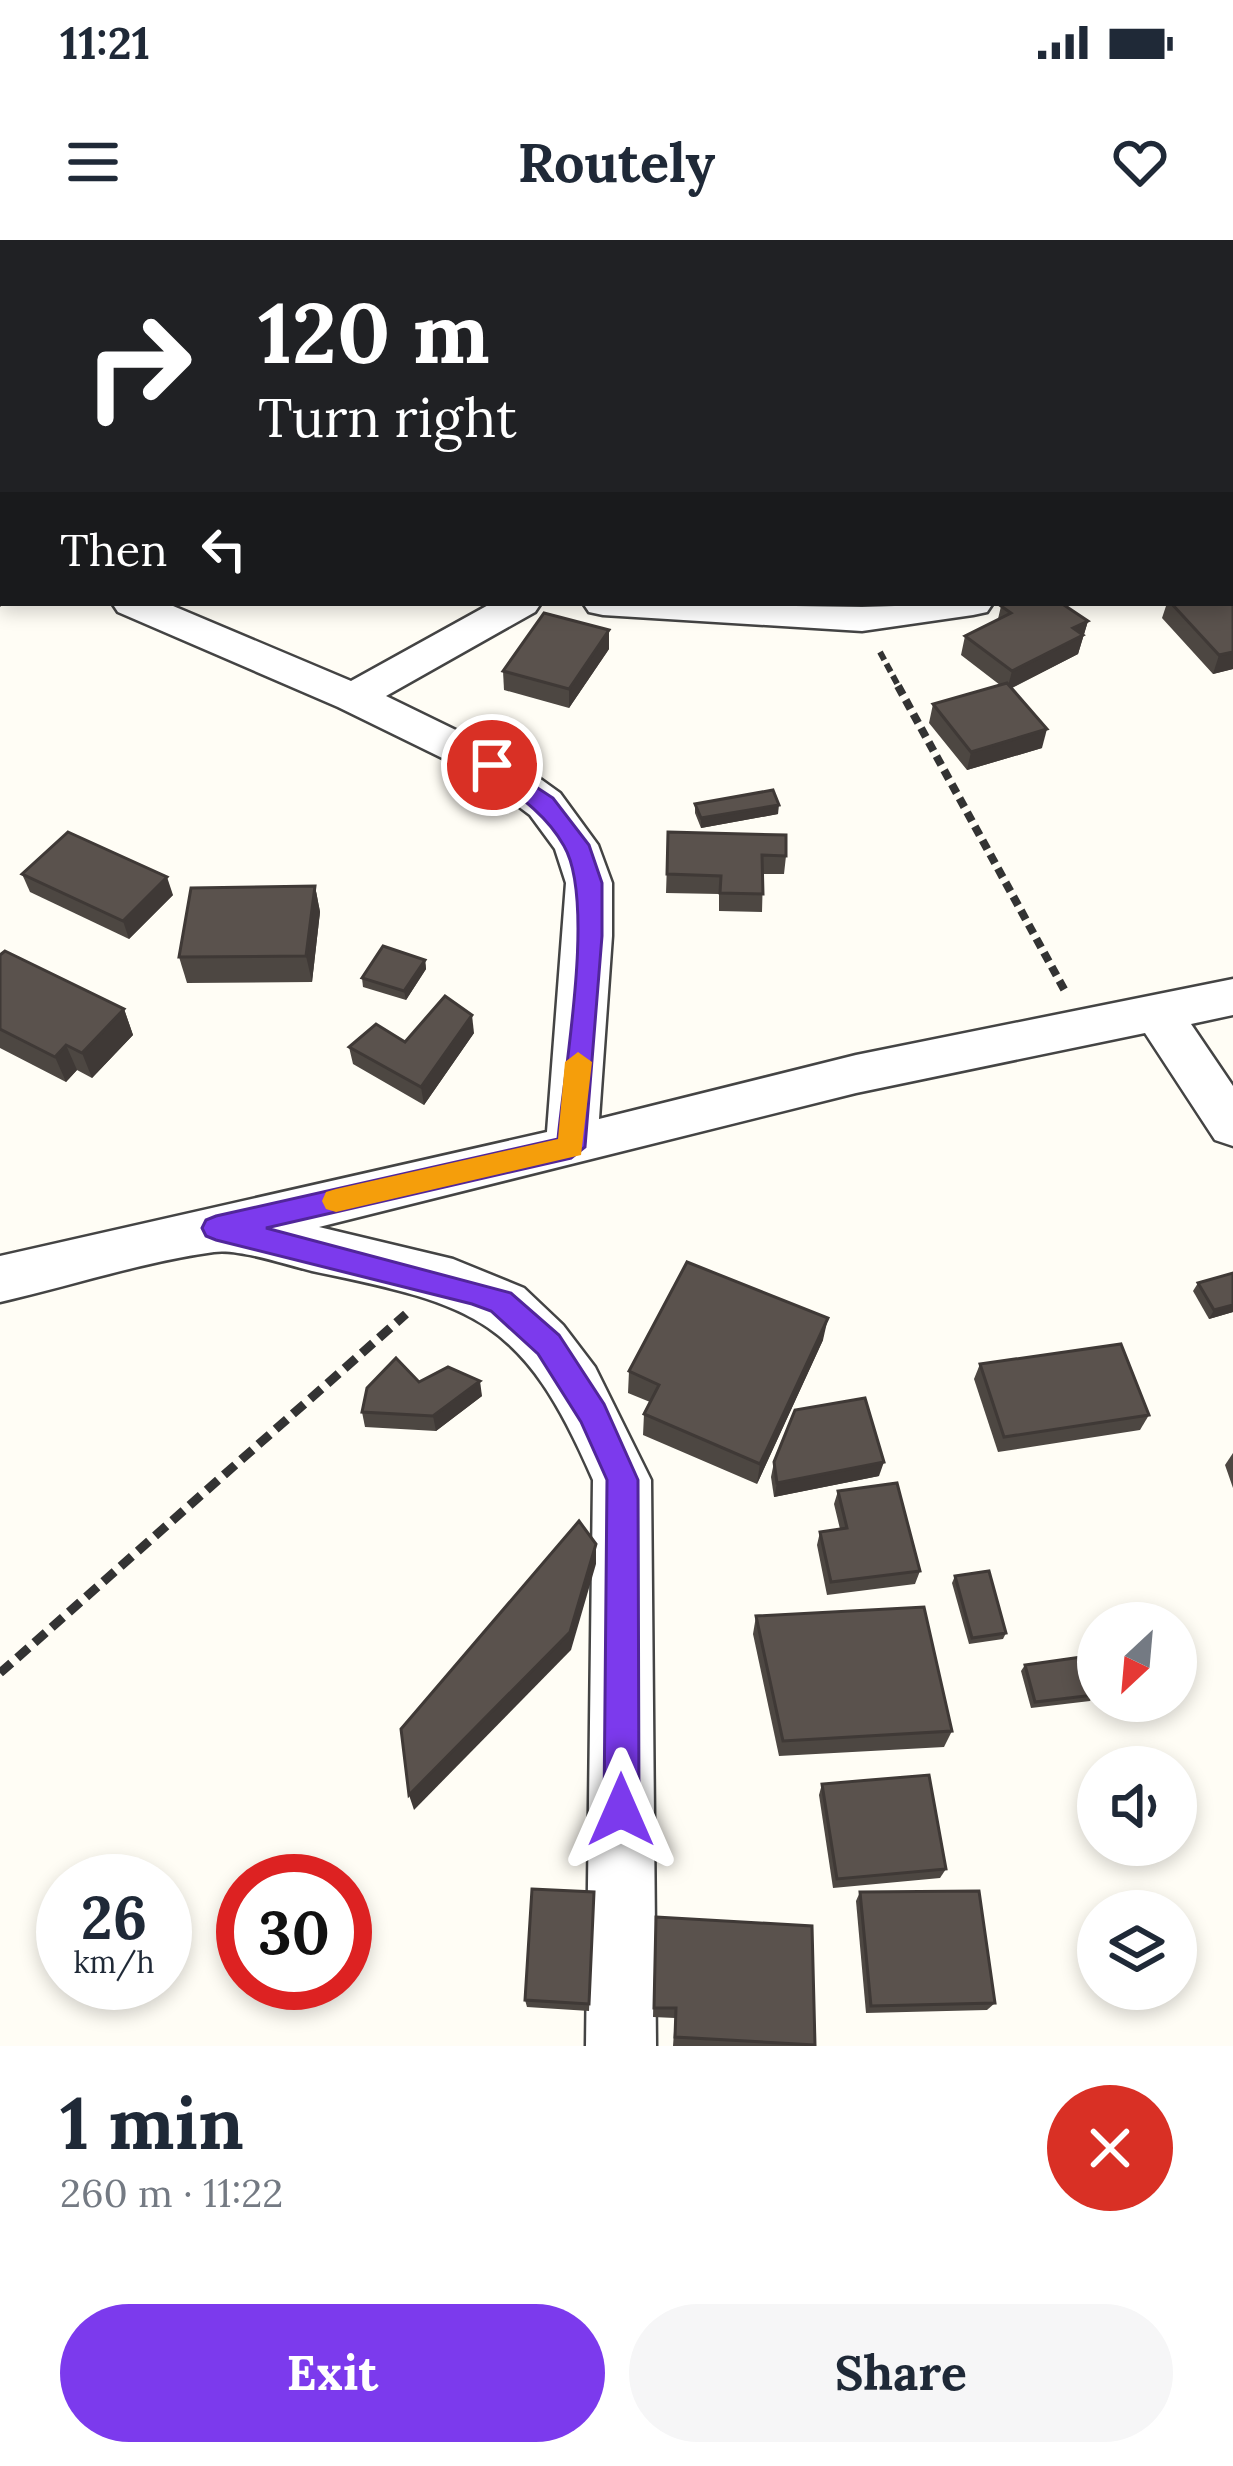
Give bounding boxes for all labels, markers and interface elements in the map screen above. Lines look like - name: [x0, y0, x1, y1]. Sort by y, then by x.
- text: 11:21: [60, 14, 150, 71]
- text: Routely: [518, 128, 715, 197]
- icon: menu: [60, 129, 126, 195]
- icon: heart: [1107, 129, 1173, 195]
- text: 120 m: [258, 278, 490, 386]
- icon: right: [60, 288, 216, 444]
- text: Turn right: [258, 383, 517, 452]
- icon: left: [191, 516, 257, 582]
- text: Then: [60, 521, 167, 578]
- pin: [441, 714, 543, 816]
- icon: arrive: [459, 732, 525, 798]
- north arrow: [1077, 1602, 1197, 1722]
- map controls: [1077, 1602, 1197, 2010]
- button: sound: [1077, 1746, 1197, 1866]
- position arrow: [558, 1747, 684, 1873]
- speed limit sign: 30: [216, 1854, 372, 2010]
- text: 26: [81, 1879, 147, 1955]
- button: layers: [1077, 1890, 1197, 2010]
- text: km/h: [73, 1943, 155, 1981]
- text: 1 min: [60, 2077, 244, 2169]
- button: close: [1047, 2085, 1173, 2211]
- text: 260 m · 11:22: [60, 2168, 283, 2218]
- button: Exit: [60, 2304, 605, 2442]
- button: Share: [629, 2304, 1173, 2442]

